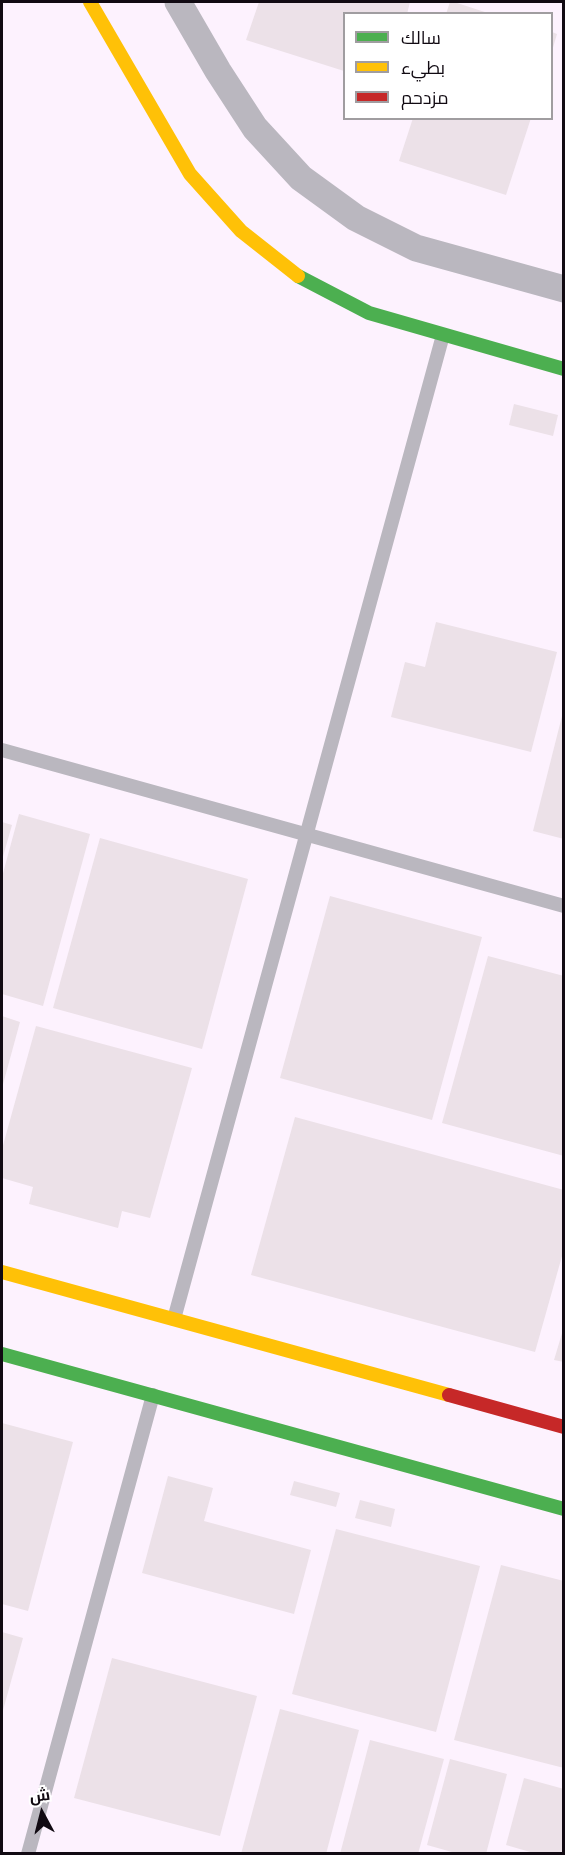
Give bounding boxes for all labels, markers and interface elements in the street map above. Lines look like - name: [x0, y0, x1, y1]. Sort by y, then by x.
- legend: [343, 12, 553, 120]
- text: سالك: [401, 27, 441, 48]
- text: بطيء: [401, 57, 445, 78]
- text: مزدحم: [401, 87, 449, 108]
- north arrow: [12, 1783, 72, 1843]
- text: ش: [28, 1784, 51, 1806]

